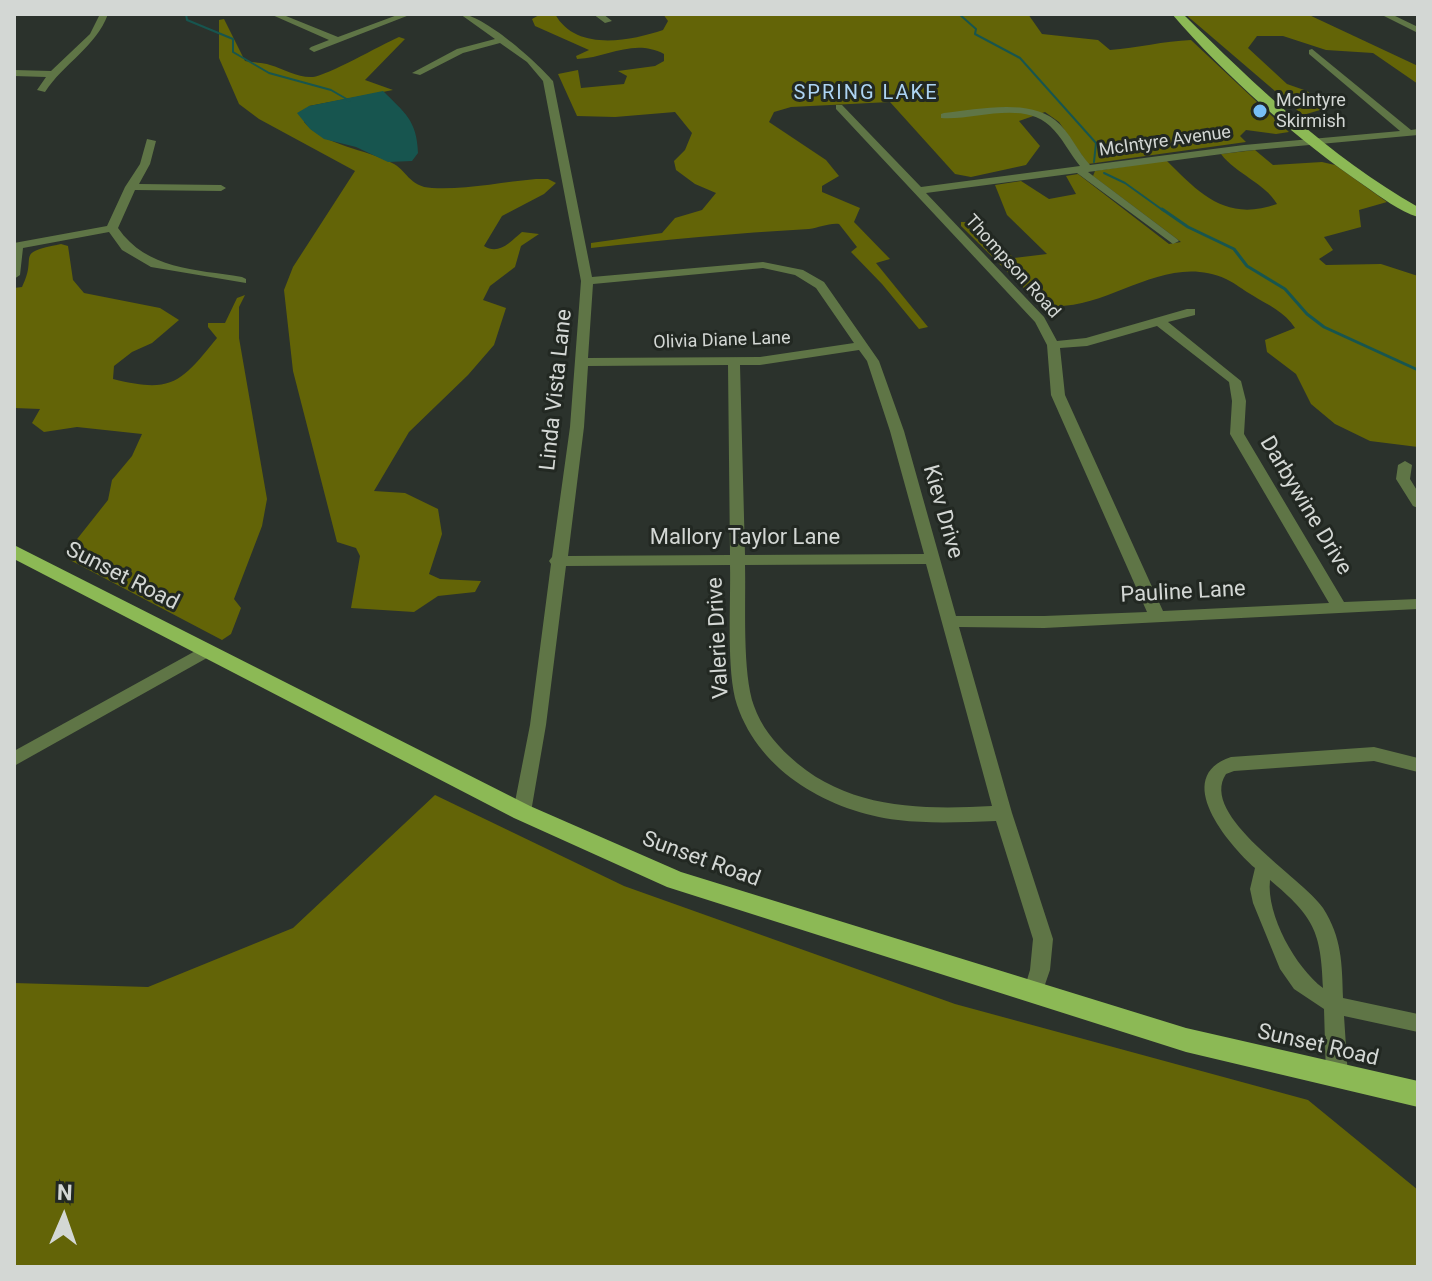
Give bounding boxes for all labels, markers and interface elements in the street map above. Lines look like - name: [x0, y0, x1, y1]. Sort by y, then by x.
- district label: SPRING LAKE: [793, 82, 939, 106]
- place label: McIntyre Skirmish: [1276, 90, 1346, 132]
- marker: McIntyre Skirmish: [1251, 102, 1269, 120]
- street label: McIntyre Avenue: [1098, 122, 1232, 162]
- street label: Thompson Road: [960, 211, 1064, 323]
- street label: Linda Vista Lane: [535, 308, 579, 472]
- street label: Olivia Diane Lane: [653, 328, 791, 354]
- street label: Darbywine Drive: [1253, 432, 1357, 580]
- street label: Kiev Drive: [916, 462, 968, 562]
- street label: Mallory Taylor Lane: [650, 525, 840, 551]
- street label: Sunset Road: [61, 537, 183, 617]
- street label: Valerie Drive: [703, 576, 735, 700]
- street label: Pauline Lane: [1120, 577, 1246, 609]
- street label: Sunset Road: [638, 826, 764, 894]
- street label: Sunset Road: [1255, 1019, 1381, 1073]
- north arrow: [24, 1177, 104, 1257]
- text: N: [57, 1180, 73, 1205]

